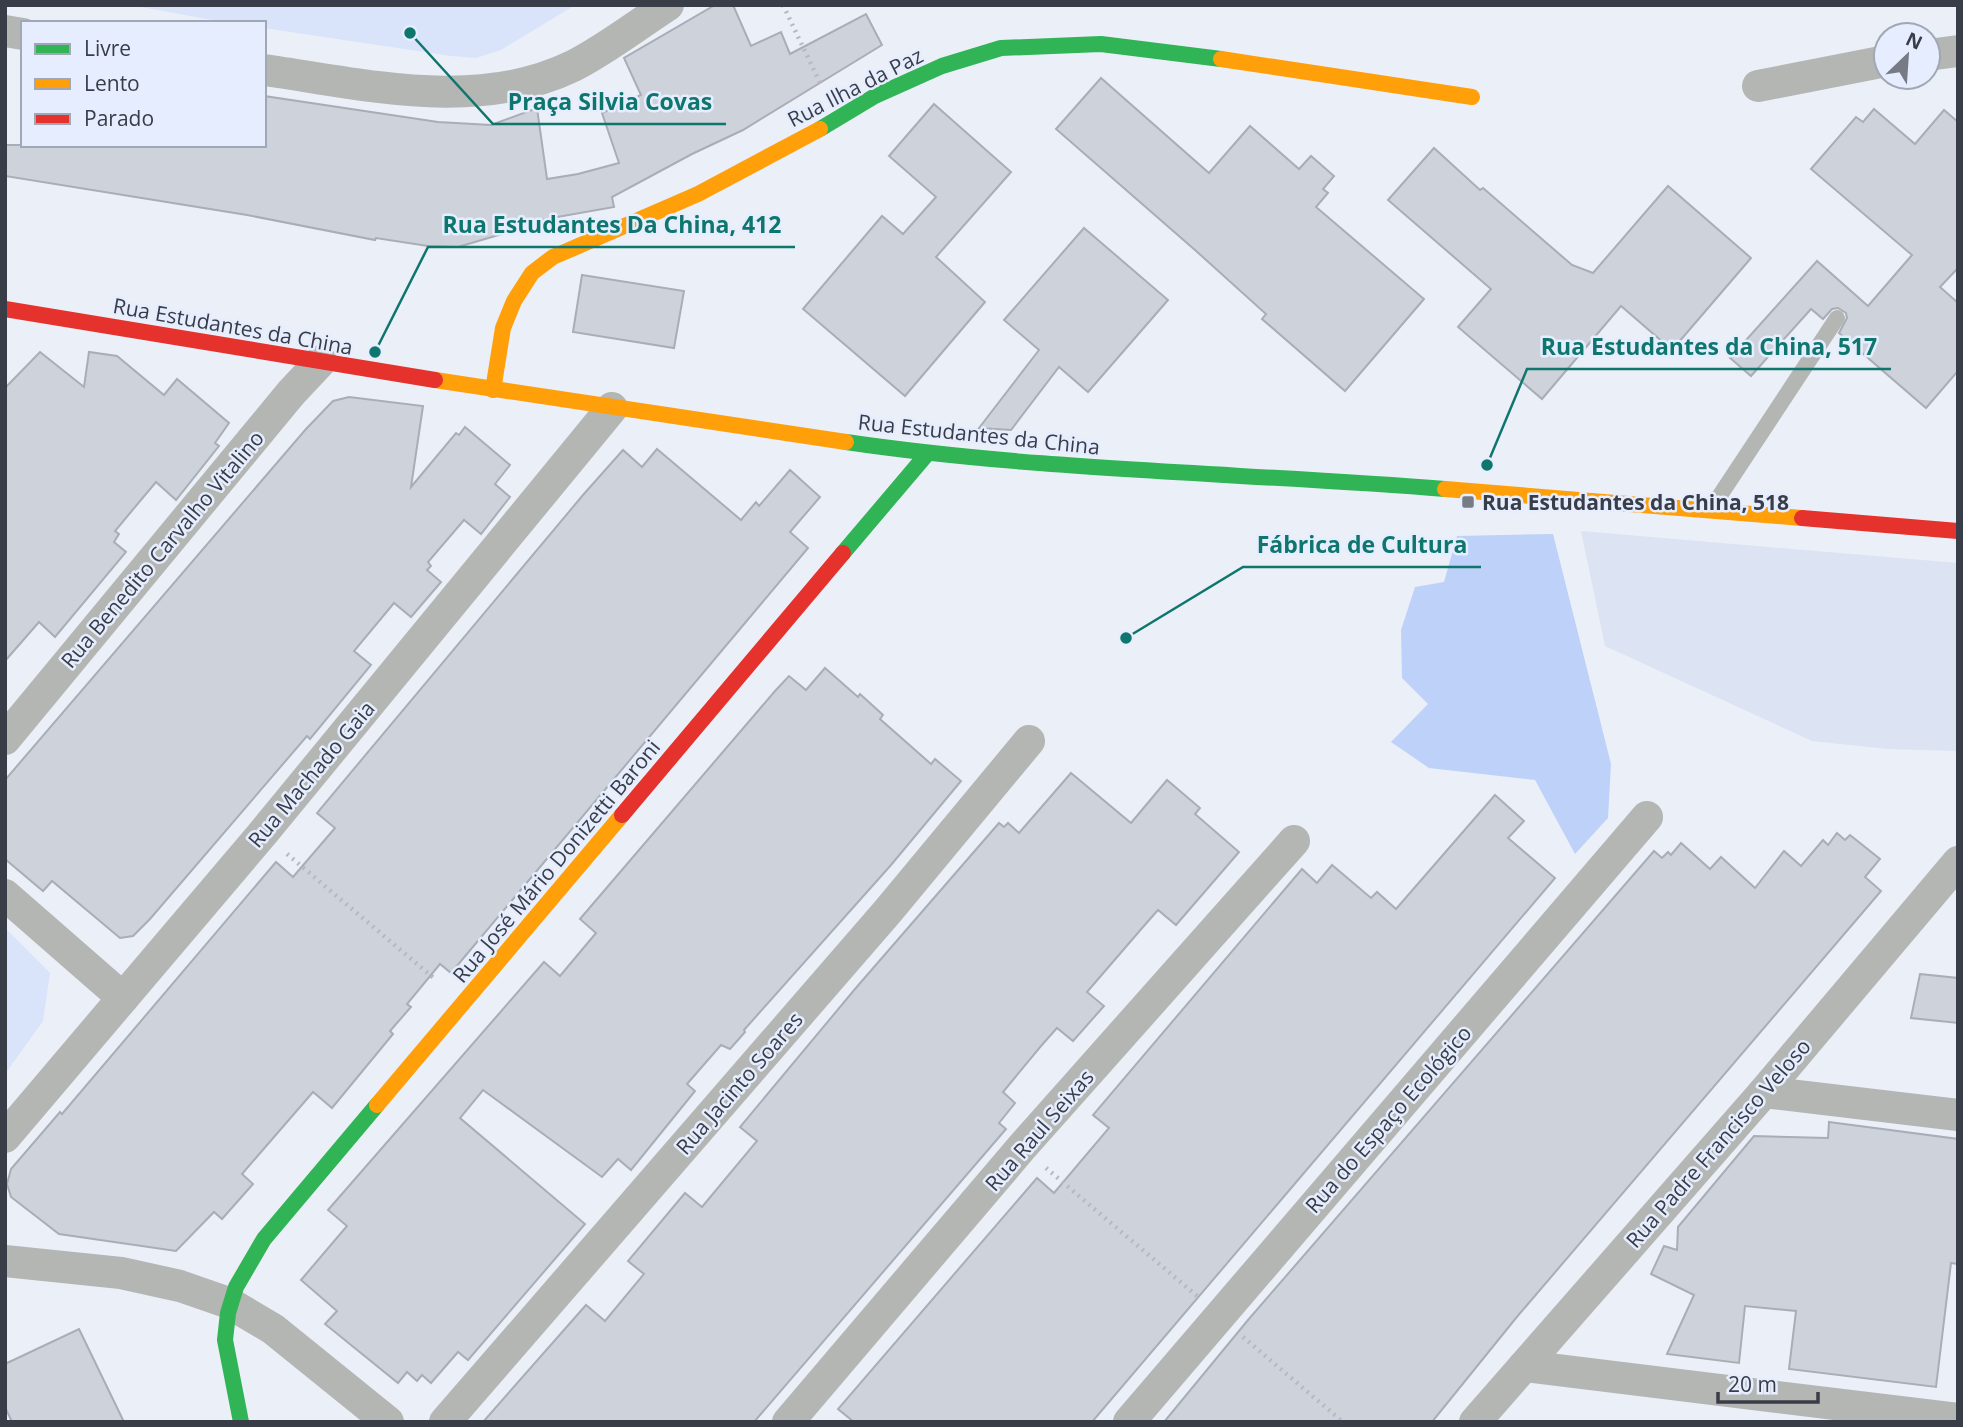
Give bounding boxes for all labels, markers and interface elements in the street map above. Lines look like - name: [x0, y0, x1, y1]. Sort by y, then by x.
- legend: [21, 21, 266, 147]
- north arrow: [1872, 21, 1942, 91]
- text: N: [1902, 26, 1927, 56]
- text: Livre: [84, 34, 131, 62]
- street label: Rua Ilha da Paz: [783, 41, 928, 133]
- text: Lento: [84, 69, 140, 97]
- callout: Praça Silvia Covas: [493, 80, 726, 124]
- text: Praça Silvia Covas: [508, 85, 712, 117]
- text: Parado: [84, 104, 154, 132]
- callout: Rua Estudantes Da China, 412: [428, 203, 795, 247]
- text: Rua Estudantes Da China, 412: [443, 208, 781, 240]
- street label: Rua Estudantes da China: [111, 291, 355, 361]
- callout: Rua Estudantes da China, 517: [1527, 325, 1891, 369]
- text: Rua Estudantes da China, 517: [1541, 330, 1877, 362]
- street label: Rua Estudantes da China: [857, 407, 1101, 461]
- street label: Rua Benedito Carvalho Vitalino: [54, 424, 270, 674]
- place label: Rua Estudantes da China, 518: [1482, 488, 1789, 516]
- marker: Rua Estudantes da China, 518: [1460, 494, 1476, 510]
- callout: Fábrica de Cultura: [1243, 523, 1481, 567]
- text: Fábrica de Cultura: [1257, 528, 1467, 560]
- street label: Rua Machado Gaia: [241, 695, 381, 853]
- street label: Rua José Mário Donizetti Baroni: [446, 734, 666, 988]
- street label: Rua Jacinto Soares: [669, 1006, 809, 1160]
- street label: Rua do Espaço Ecológico: [1299, 1019, 1477, 1219]
- street label: Rua Padre Francisco Veloso: [1619, 1033, 1817, 1253]
- street label: Rua Raul Seixas: [978, 1063, 1100, 1197]
- scale bar: [1718, 1360, 1818, 1404]
- text: 20 m: [1728, 1370, 1777, 1398]

